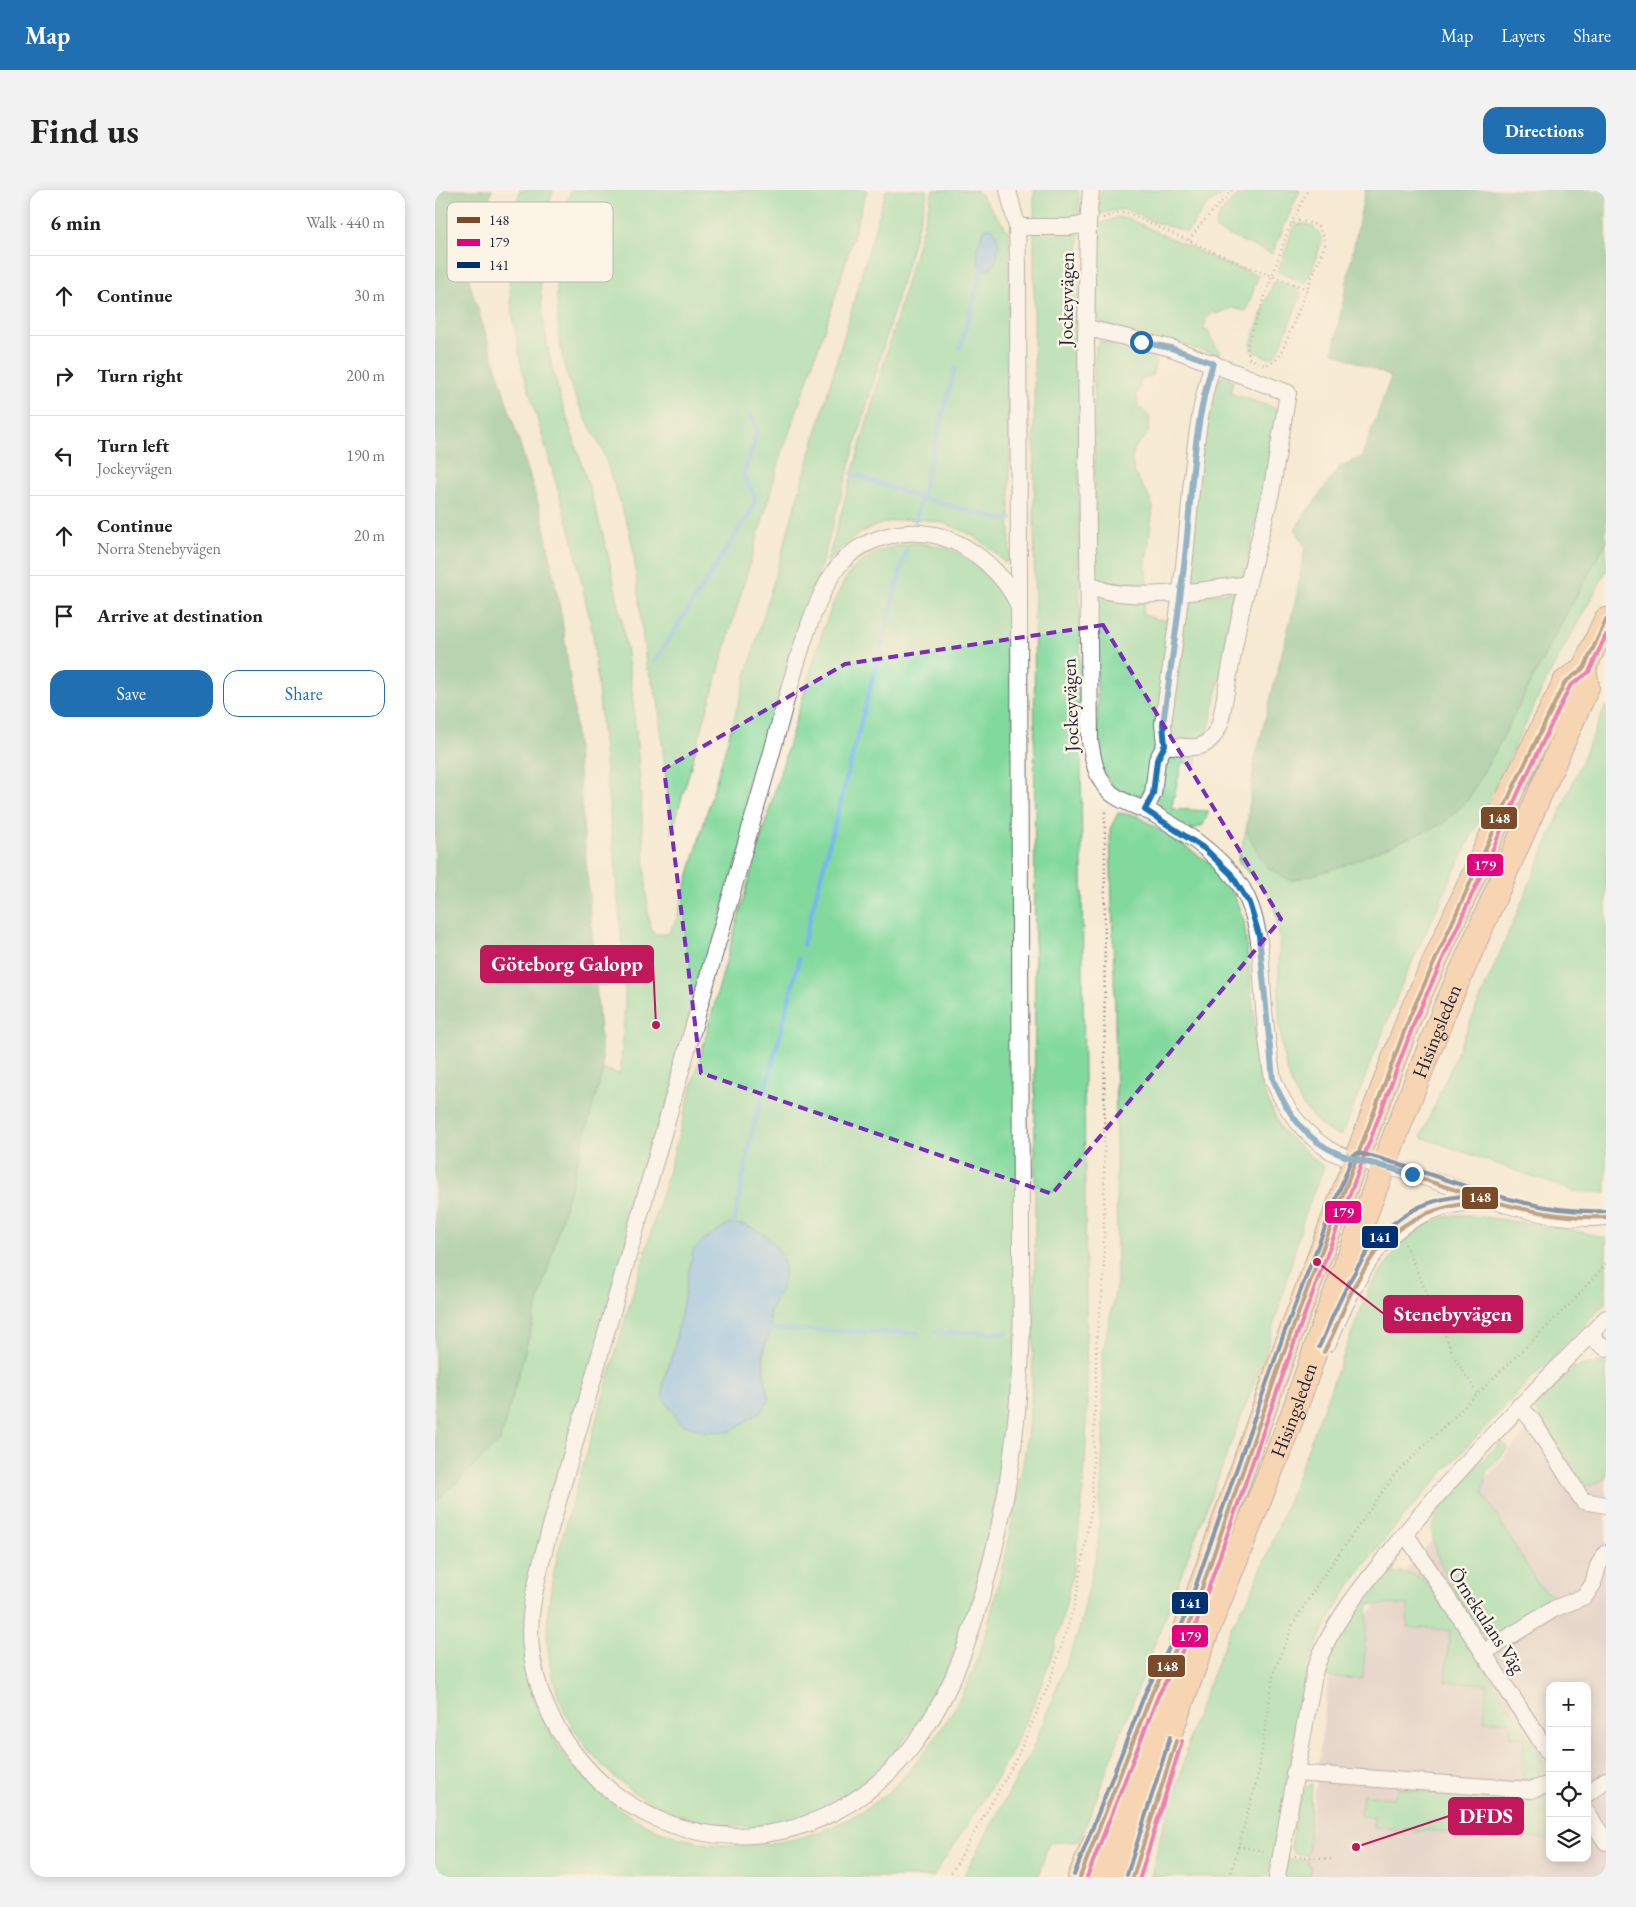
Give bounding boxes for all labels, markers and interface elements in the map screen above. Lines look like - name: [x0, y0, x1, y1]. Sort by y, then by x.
- text: Map: [25, 20, 70, 51]
- text: Map: [1441, 24, 1473, 47]
- text: Layers: [1501, 24, 1545, 47]
- text: Share: [1573, 24, 1611, 47]
- button: Directions: [1483, 107, 1606, 154]
- text: Find us: [30, 108, 139, 153]
- legend: [447, 202, 613, 282]
- text: 6 min: [50, 209, 101, 236]
- text: 148: [489, 211, 509, 229]
- text: Walk · 440 m: [306, 212, 385, 233]
- text: 179: [489, 233, 509, 251]
- street label: Jockeyvägen: [1052, 251, 1080, 348]
- text: 141: [489, 256, 509, 274]
- icon: ahead: [50, 282, 78, 310]
- text: Continue: [97, 283, 172, 308]
- text: 30 m: [354, 285, 385, 306]
- route start: [1130, 331, 1153, 354]
- icon: right: [50, 362, 78, 390]
- text: Turn right: [97, 363, 183, 388]
- text: 200 m: [346, 365, 385, 386]
- text: Turn left: [97, 433, 169, 458]
- icon: left: [50, 442, 78, 470]
- text: 190 m: [346, 445, 385, 466]
- text: Jockeyvägen: [97, 458, 172, 479]
- text: Continue: [97, 513, 172, 538]
- icon: ahead: [50, 522, 78, 550]
- text: 20 m: [354, 525, 385, 546]
- text: Norra Stenebyvägen: [97, 538, 221, 559]
- icon: arrive: [50, 602, 78, 630]
- text: Arrive at destination: [97, 603, 263, 628]
- street label: Jockeyvägen: [1055, 657, 1085, 755]
- button: Save: [50, 670, 213, 717]
- button: Share: [223, 670, 385, 717]
- line badge: 148: [1480, 806, 1518, 830]
- text: 148: [1488, 809, 1510, 827]
- line badge: 179: [1466, 853, 1504, 877]
- text: 179: [1474, 856, 1497, 874]
- callout: Göteborg Galopp: [481, 946, 653, 982]
- text: Göteborg Galopp: [491, 950, 643, 977]
- street label: Hisingsleden: [1406, 980, 1468, 1082]
- route end: [1401, 1163, 1424, 1186]
- line badge: 148: [1461, 1186, 1499, 1210]
- text: 148: [1469, 1188, 1491, 1206]
- line badge: 179: [1324, 1200, 1362, 1224]
- text: 179: [1332, 1203, 1355, 1221]
- line badge: 141: [1361, 1225, 1399, 1249]
- text: 141: [1369, 1228, 1391, 1246]
- callout: Stenebyvägen: [1384, 1296, 1522, 1332]
- text: Stenebyvägen: [1394, 1300, 1512, 1327]
- street label: Hisingsleden: [1264, 1359, 1323, 1461]
- street label: Örnekulans Väg: [1443, 1562, 1531, 1679]
- line badge: 141: [1171, 1591, 1209, 1615]
- text: 141: [1179, 1594, 1201, 1612]
- line badge: 179: [1171, 1624, 1209, 1648]
- text: 179: [1179, 1627, 1202, 1645]
- line badge: 148: [1147, 1654, 1186, 1678]
- text: 148: [1156, 1657, 1178, 1675]
- map controls: [1546, 1682, 1591, 1862]
- button: +: [1546, 1682, 1591, 1727]
- button: −: [1546, 1727, 1591, 1772]
- button: locate: [1546, 1772, 1591, 1817]
- callout: DFDS: [1449, 1798, 1523, 1834]
- text: DFDS: [1459, 1802, 1513, 1829]
- button: layers: [1546, 1817, 1591, 1862]

